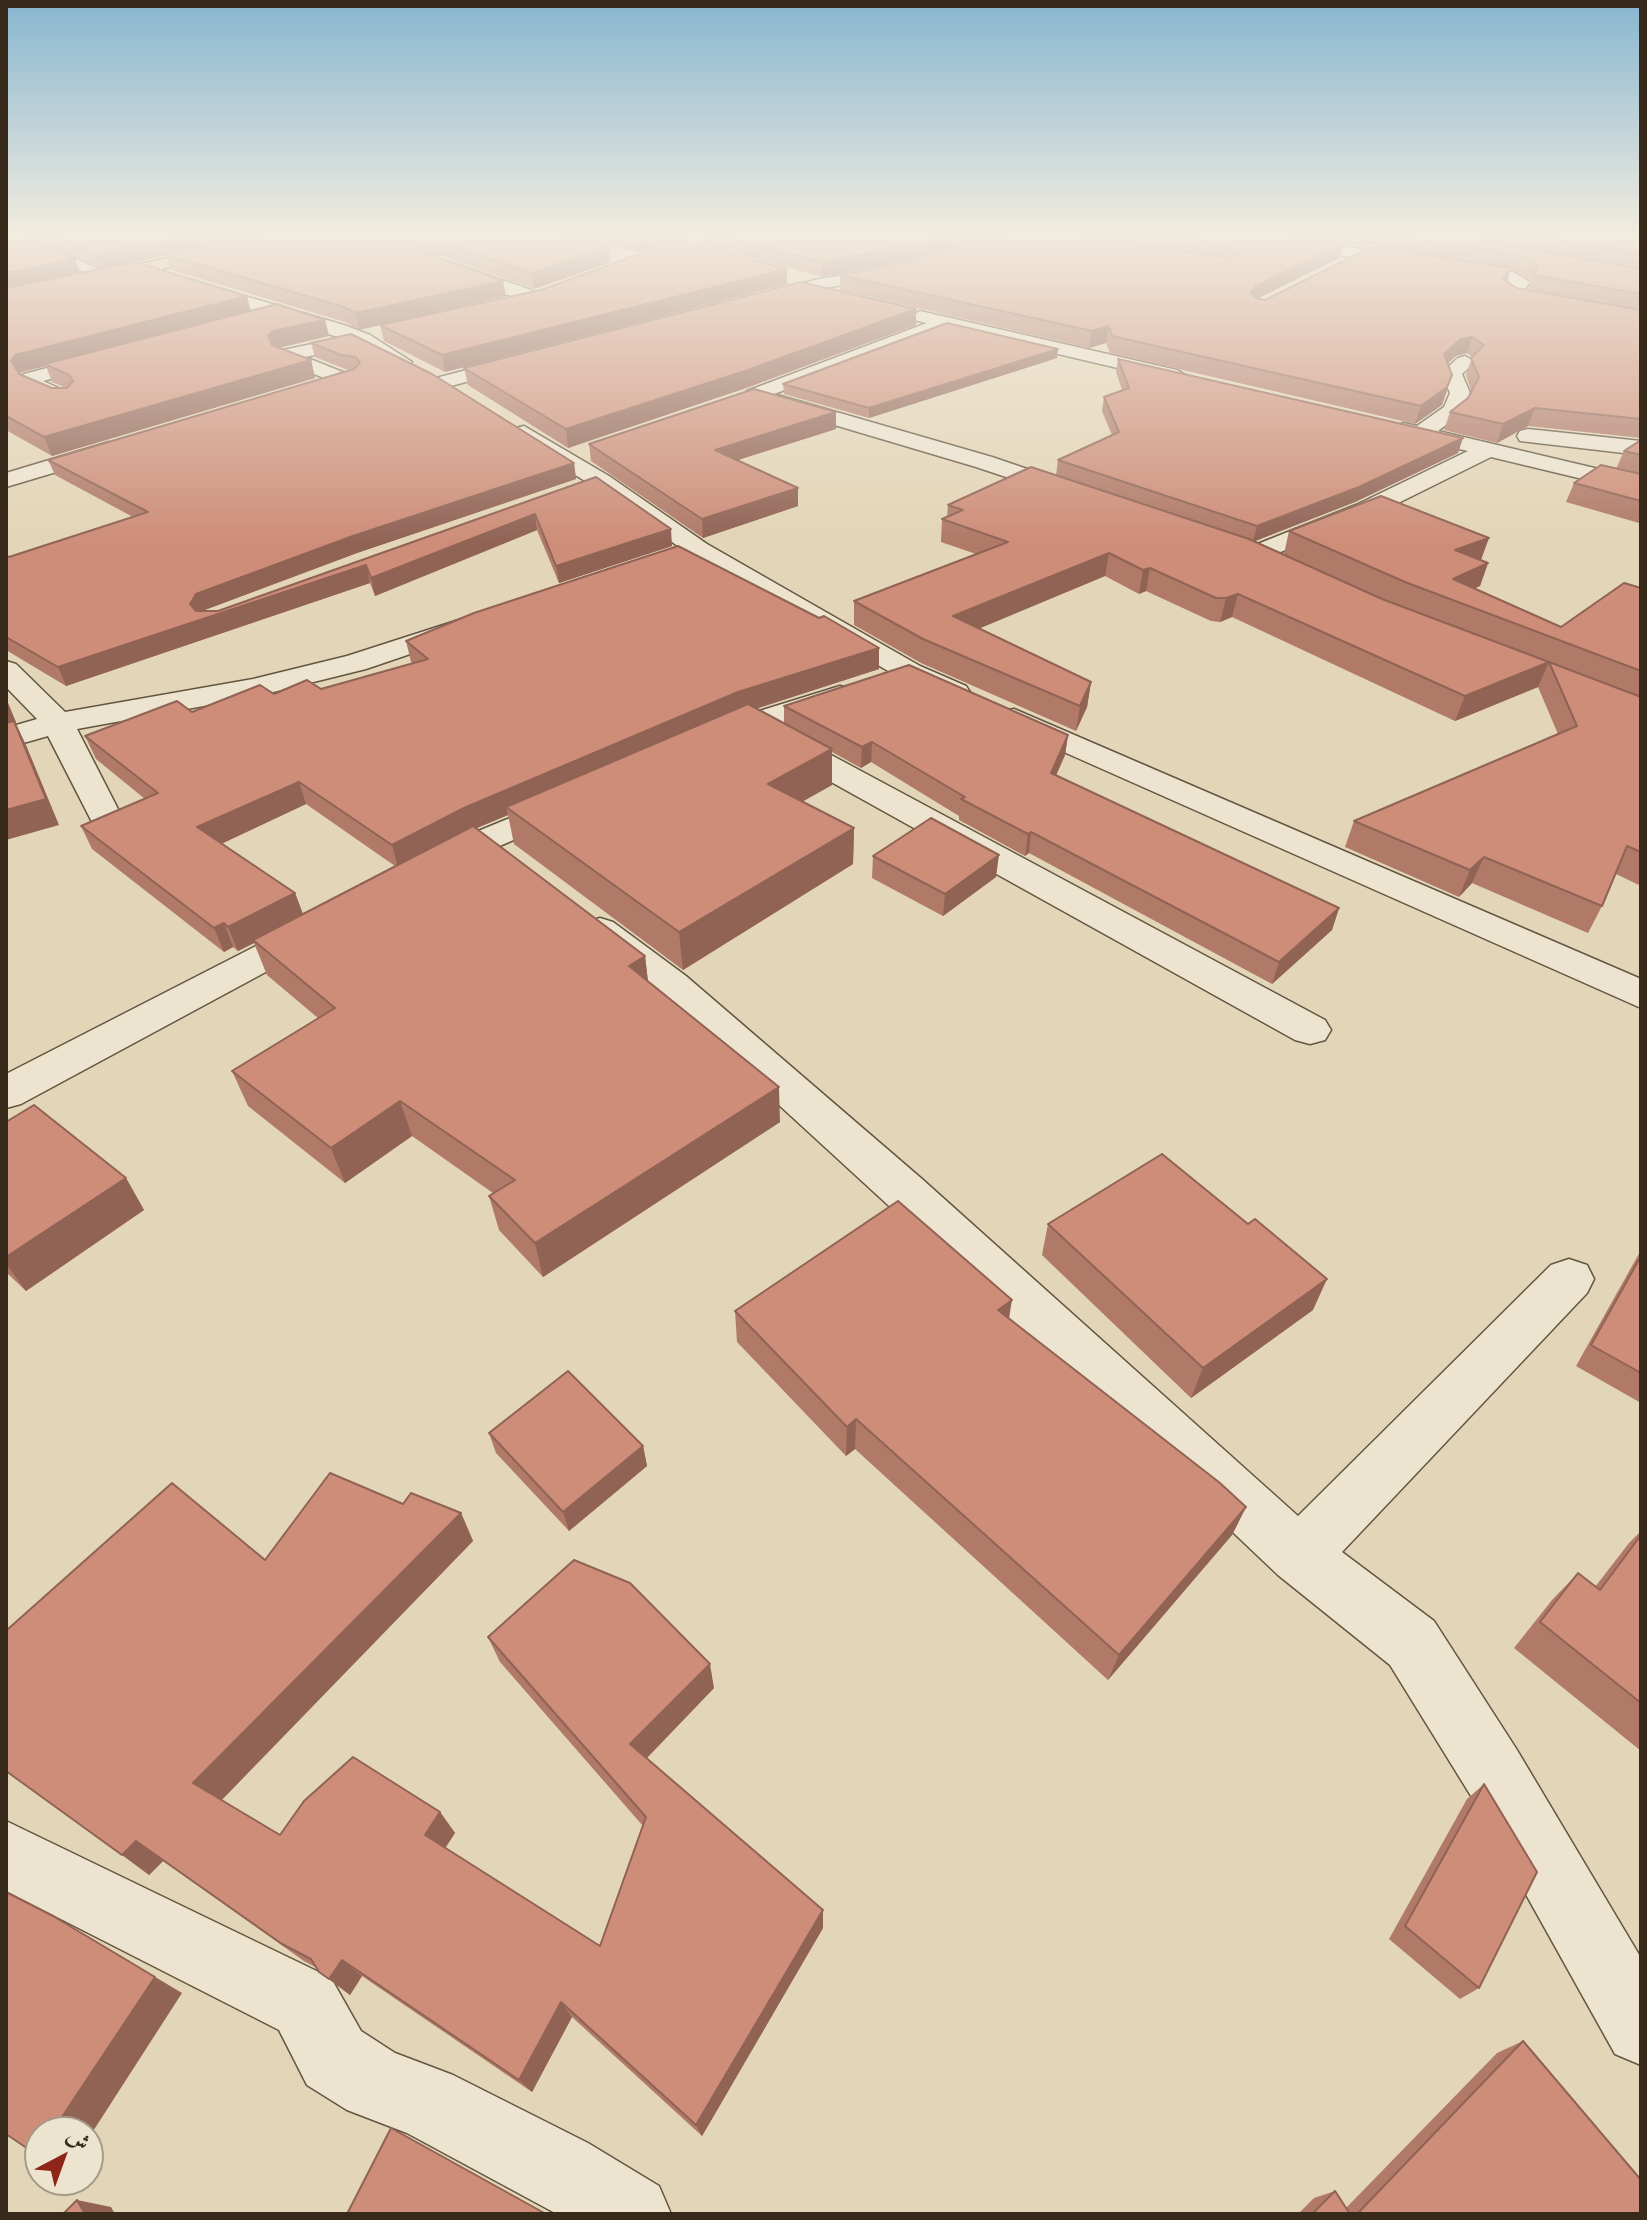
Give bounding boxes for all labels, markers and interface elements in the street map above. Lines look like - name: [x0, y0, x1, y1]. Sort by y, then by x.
- north arrow: [24, 2116, 104, 2196]
- text: ش: [62, 2122, 96, 2156]

